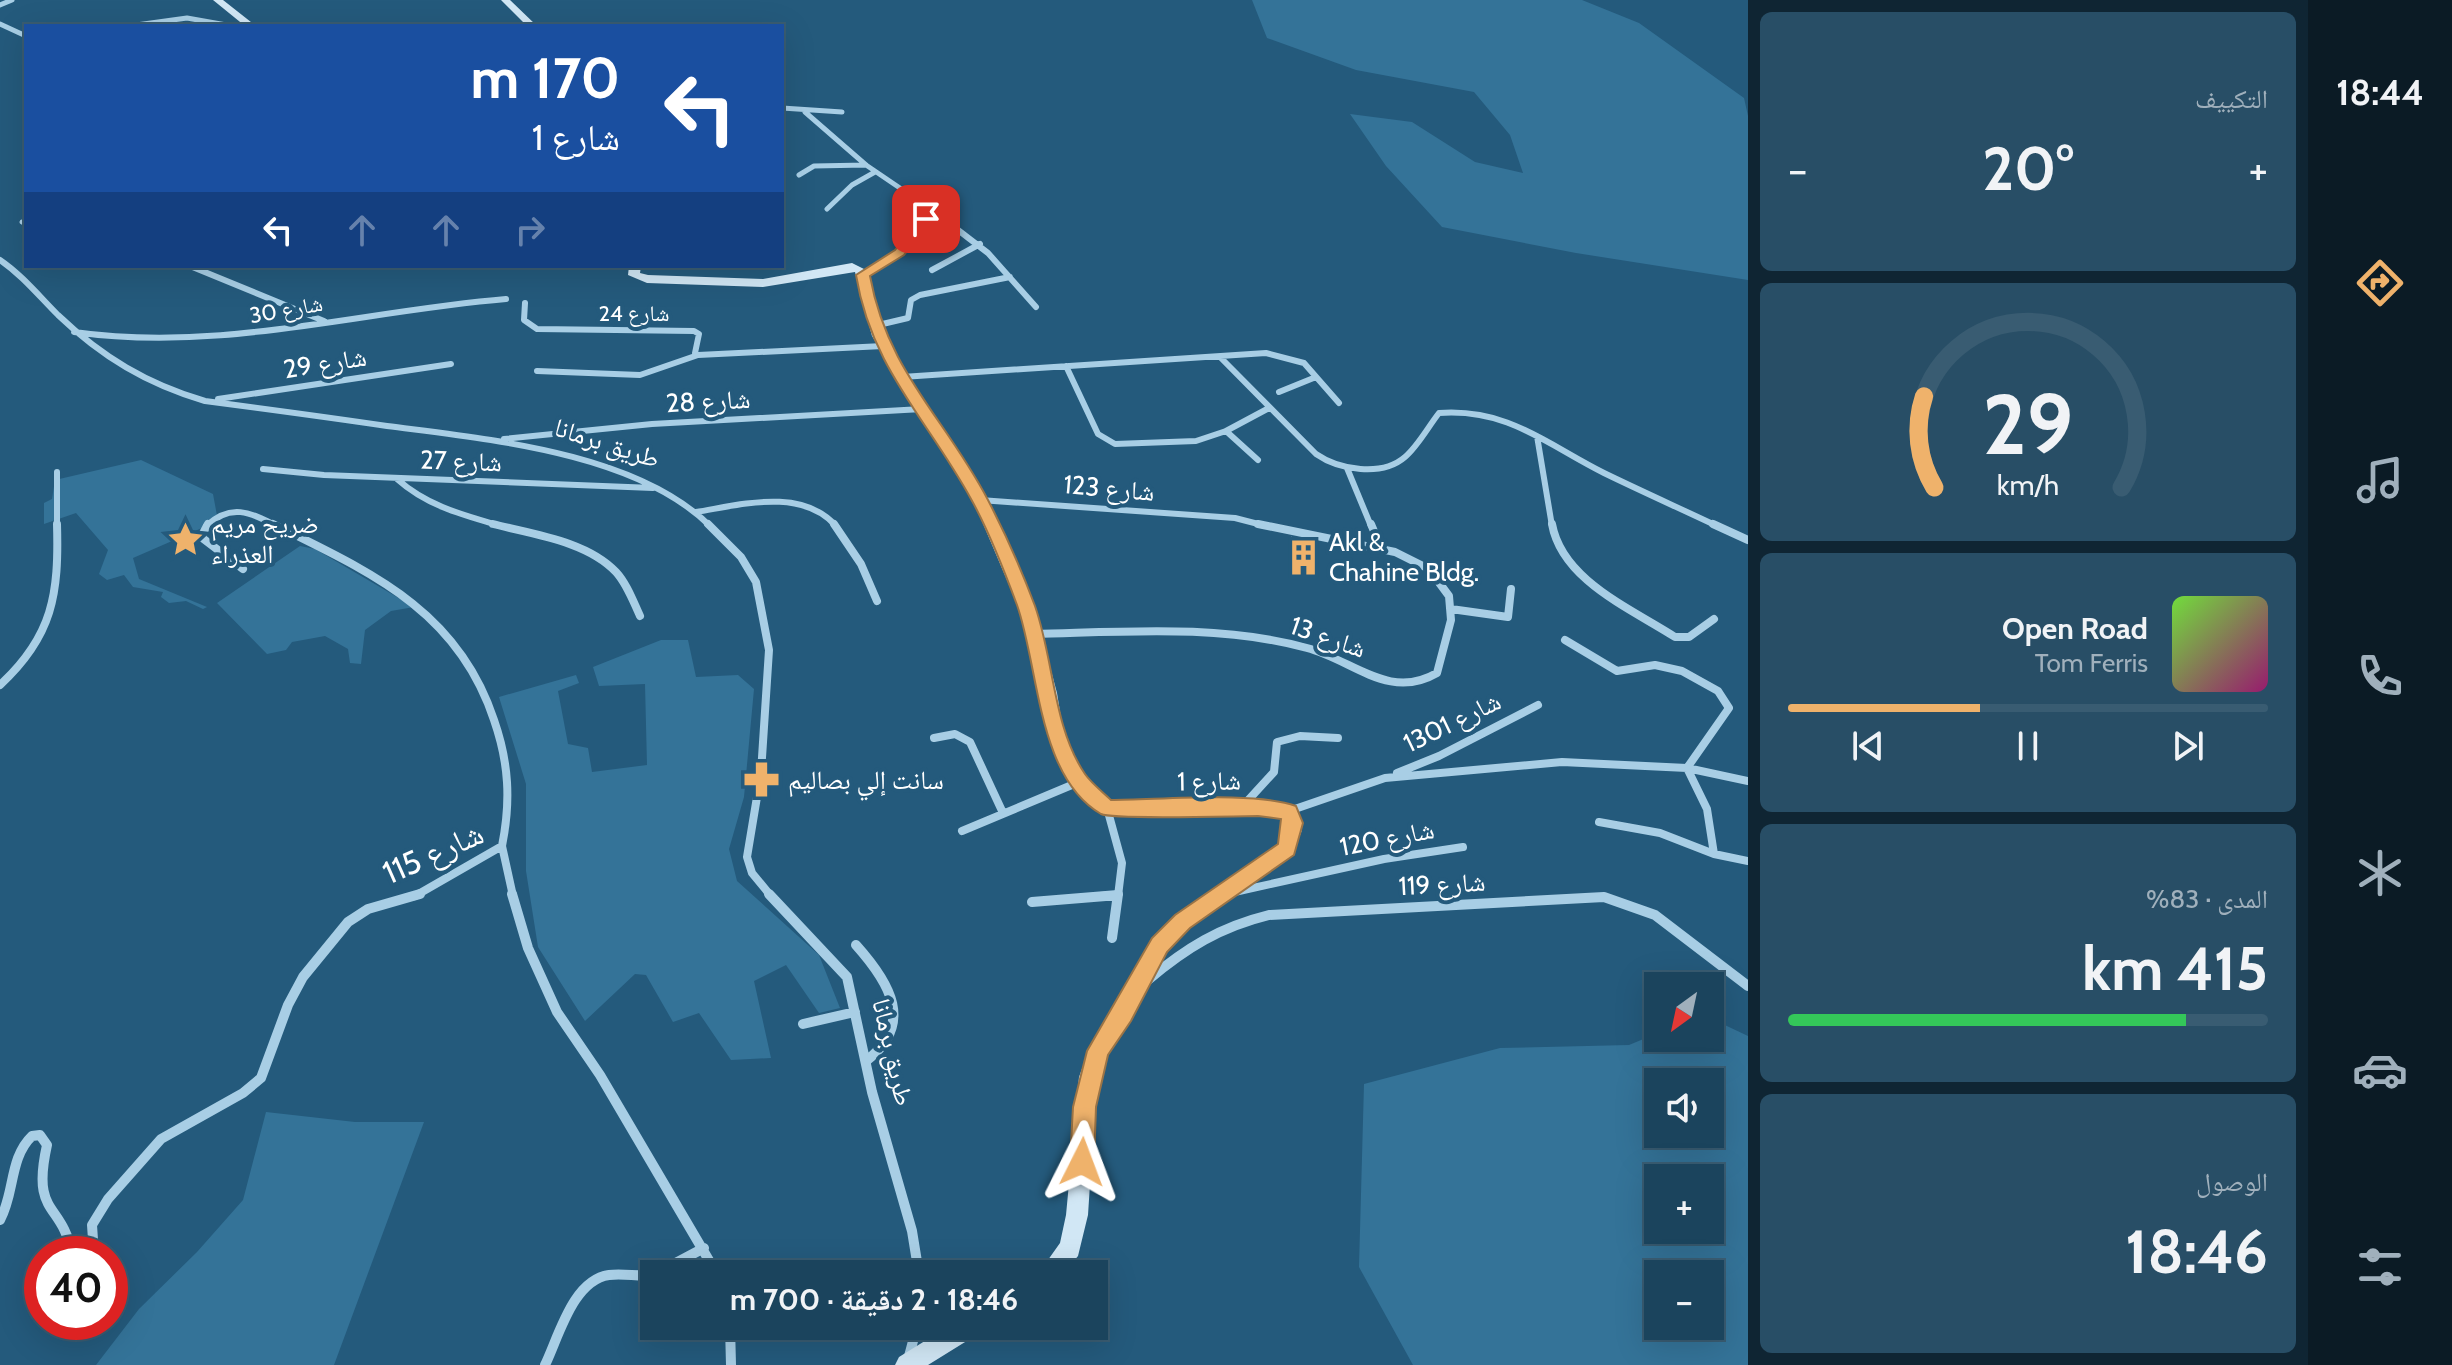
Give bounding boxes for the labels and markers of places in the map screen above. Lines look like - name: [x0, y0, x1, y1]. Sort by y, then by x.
- pin: [892, 185, 960, 253]
- place label: ضريح مريم العذراء: [211, 508, 319, 570]
- place icon: ضريح مريم العذراء: [166, 520, 204, 558]
- place label: Akl & Chahine Bldg.: [1329, 526, 1479, 588]
- building icon: Akl & Chahine Bldg.: [1284, 538, 1322, 576]
- pharmacy icon: سانت إلي بصاليم: [743, 761, 781, 799]
- place label: سانت إلي بصاليم: [788, 764, 944, 801]

